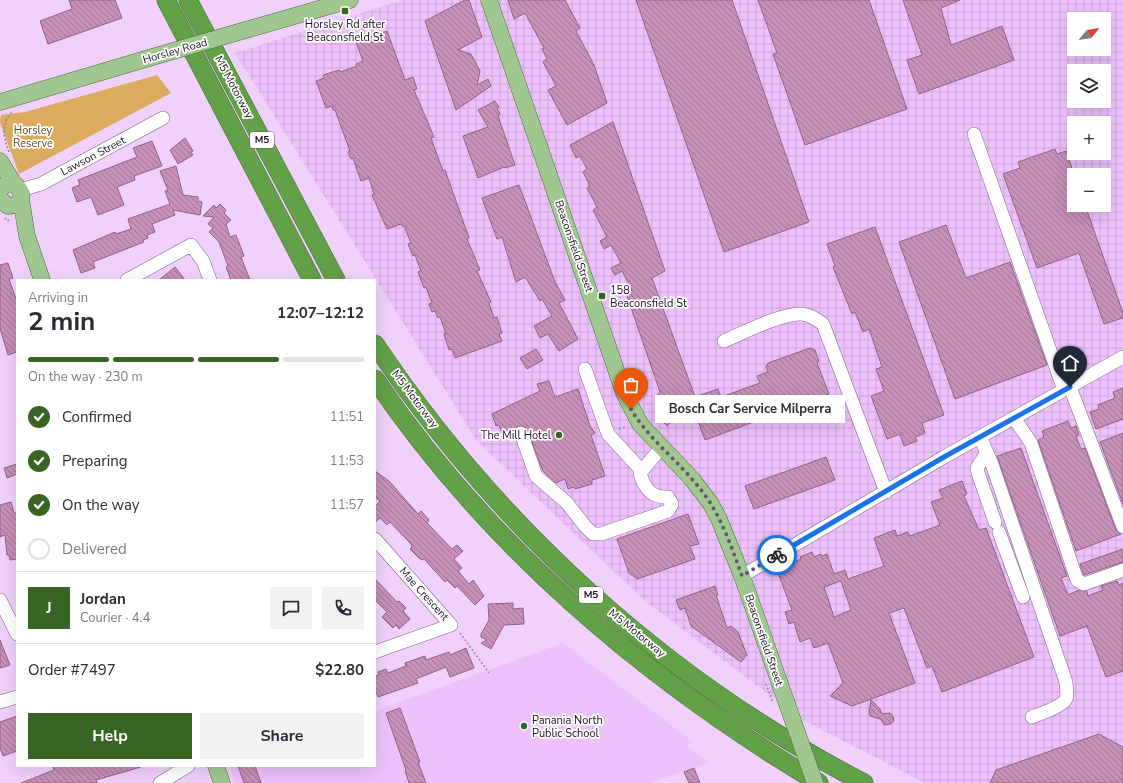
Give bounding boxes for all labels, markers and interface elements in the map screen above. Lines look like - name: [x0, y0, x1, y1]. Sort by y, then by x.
- marker: Horsley Rd after Beaconsfield St: [340, 6, 350, 16]
- north arrow: [1067, 12, 1111, 56]
- map controls: [1067, 12, 1111, 212]
- place label: Horsley Rd after Beaconsfield St: [305, 17, 385, 45]
- street label: Horsley Road: [141, 35, 209, 67]
- street label: M5 Motorway: [211, 53, 257, 121]
- button: layers: [1067, 64, 1111, 108]
- button: +: [1067, 116, 1111, 160]
- park label: Horsley Reserve: [13, 123, 53, 151]
- road number: M5: [250, 132, 274, 148]
- street label: Lawson Street: [58, 133, 128, 179]
- button: −: [1067, 168, 1111, 212]
- street label: Beaconsfield Street: [551, 198, 597, 294]
- place label: 158 Beaconsfield St: [610, 283, 687, 311]
- text: Arriving in: [28, 289, 88, 307]
- marker: 158 Beaconsfield St: [597, 291, 607, 301]
- text: 12:07–12:12: [277, 303, 364, 323]
- text: 2 min: [28, 304, 95, 339]
- pin: [1053, 346, 1087, 387]
- icon: home: [1059, 352, 1081, 374]
- street label: M5 Motorway: [388, 367, 442, 431]
- text: On the way · 230 m: [28, 368, 143, 386]
- pin: [614, 368, 648, 409]
- icon: bag: [620, 374, 642, 396]
- callout: Bosch Car Service Milperra: [655, 395, 845, 423]
- text: Bosch Car Service Milperra: [669, 400, 831, 418]
- icon: check: [28, 406, 50, 428]
- text: Confirmed: [62, 407, 132, 427]
- text: 11:51: [330, 408, 364, 426]
- place label: The Mill Hotel: [481, 428, 552, 443]
- marker: The Mill Hotel: [554, 430, 564, 440]
- icon: check: [28, 450, 50, 472]
- text: Preparing: [62, 451, 127, 471]
- text: 11:53: [330, 452, 364, 470]
- icon: check: [28, 494, 50, 516]
- text: On the way: [62, 495, 140, 515]
- text: 11:57: [330, 496, 364, 514]
- courier: [757, 535, 797, 575]
- text: Delivered: [62, 539, 127, 559]
- icon: bike: [766, 544, 788, 566]
- street label: Mae Crescent: [396, 564, 452, 624]
- button: chat: [270, 587, 312, 629]
- button: phone: [322, 587, 364, 629]
- road number: M5: [579, 587, 603, 603]
- text: Jordan: [80, 589, 126, 609]
- street label: Beaconsfield Street: [741, 592, 787, 688]
- text: J: [46, 598, 52, 618]
- street label: M5 Motorway: [605, 605, 669, 661]
- text: Courier · 4.4: [80, 609, 150, 627]
- text: Order #7497: [28, 660, 116, 680]
- text: $22.80: [315, 660, 364, 680]
- button: Help: [28, 713, 192, 759]
- button: Share: [200, 713, 364, 759]
- place label: Panania North Public School: [532, 713, 603, 741]
- marker: Panania North Public School: [519, 721, 529, 731]

